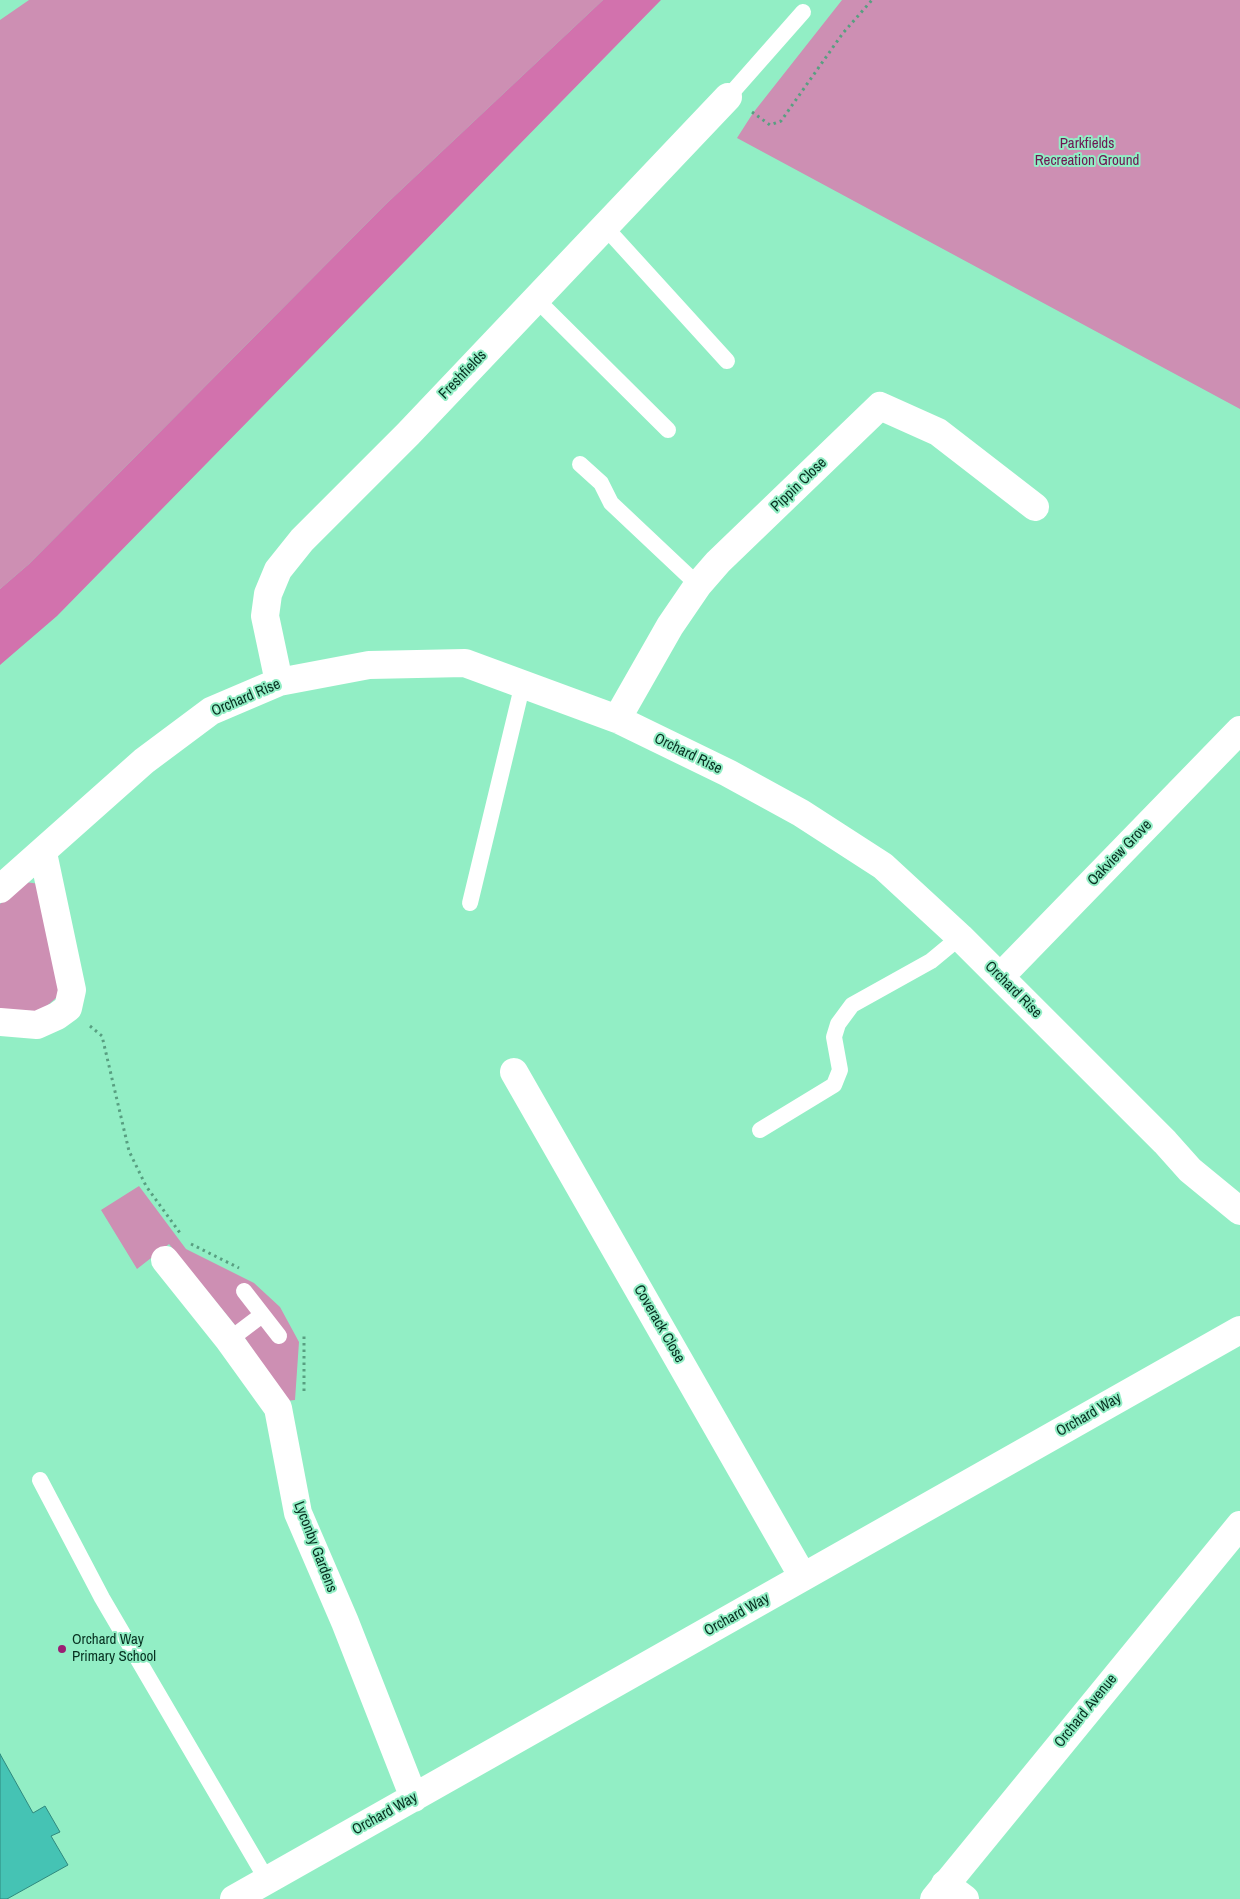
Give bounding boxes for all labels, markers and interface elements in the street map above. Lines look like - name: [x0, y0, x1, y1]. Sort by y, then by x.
- park label: Parkfields Recreation Ground: [1035, 135, 1139, 170]
- street label: Freshfields: [435, 347, 491, 403]
- street label: Pippin Close: [767, 454, 831, 516]
- street label: Orchard Rise: [209, 675, 283, 721]
- street label: Orchard Rise: [651, 730, 725, 778]
- street label: Oakview Grove: [1084, 816, 1156, 890]
- street label: Orchard Rise: [981, 958, 1045, 1022]
- street label: Coverack Close: [630, 1282, 688, 1366]
- street label: Orchard Way: [1053, 1389, 1125, 1441]
- street label: Lyconby Gardens: [289, 1499, 341, 1595]
- street label: Orchard Way: [701, 1590, 773, 1640]
- place label: Orchard Way Primary School: [72, 1631, 156, 1666]
- marker: Orchard Way Primary School: [56, 1643, 68, 1655]
- street label: Orchard Avenue: [1051, 1671, 1121, 1751]
- street label: Orchard Way: [349, 1789, 421, 1839]

